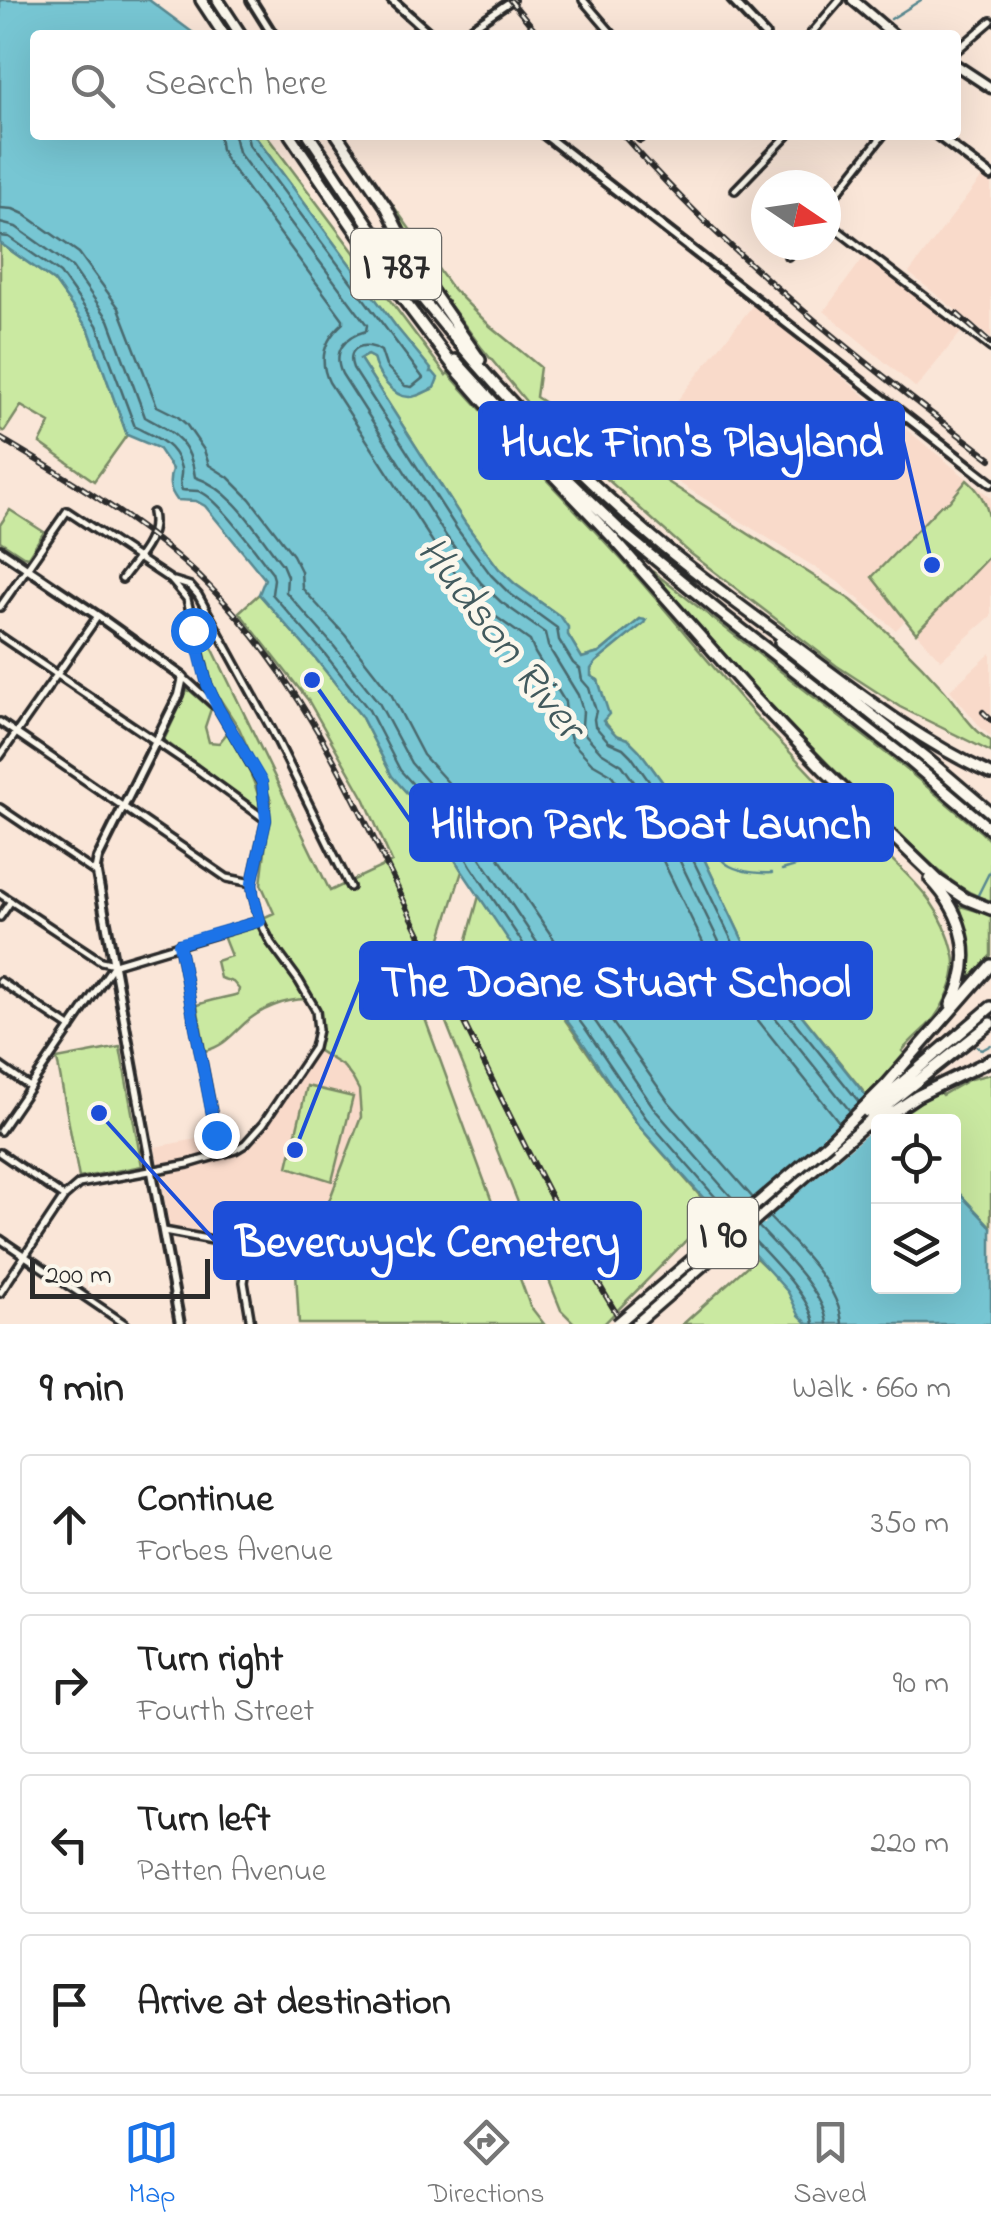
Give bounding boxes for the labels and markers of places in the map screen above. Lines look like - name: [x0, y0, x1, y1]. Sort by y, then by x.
- callout: Huck Finn's Playland: [480, 403, 903, 478]
- callout: Hilton Park Boat Launch: [411, 785, 892, 860]
- callout: The Doane Stuart School: [361, 943, 871, 1018]
- callout: Beverwyck Cemetery: [215, 1203, 640, 1278]

